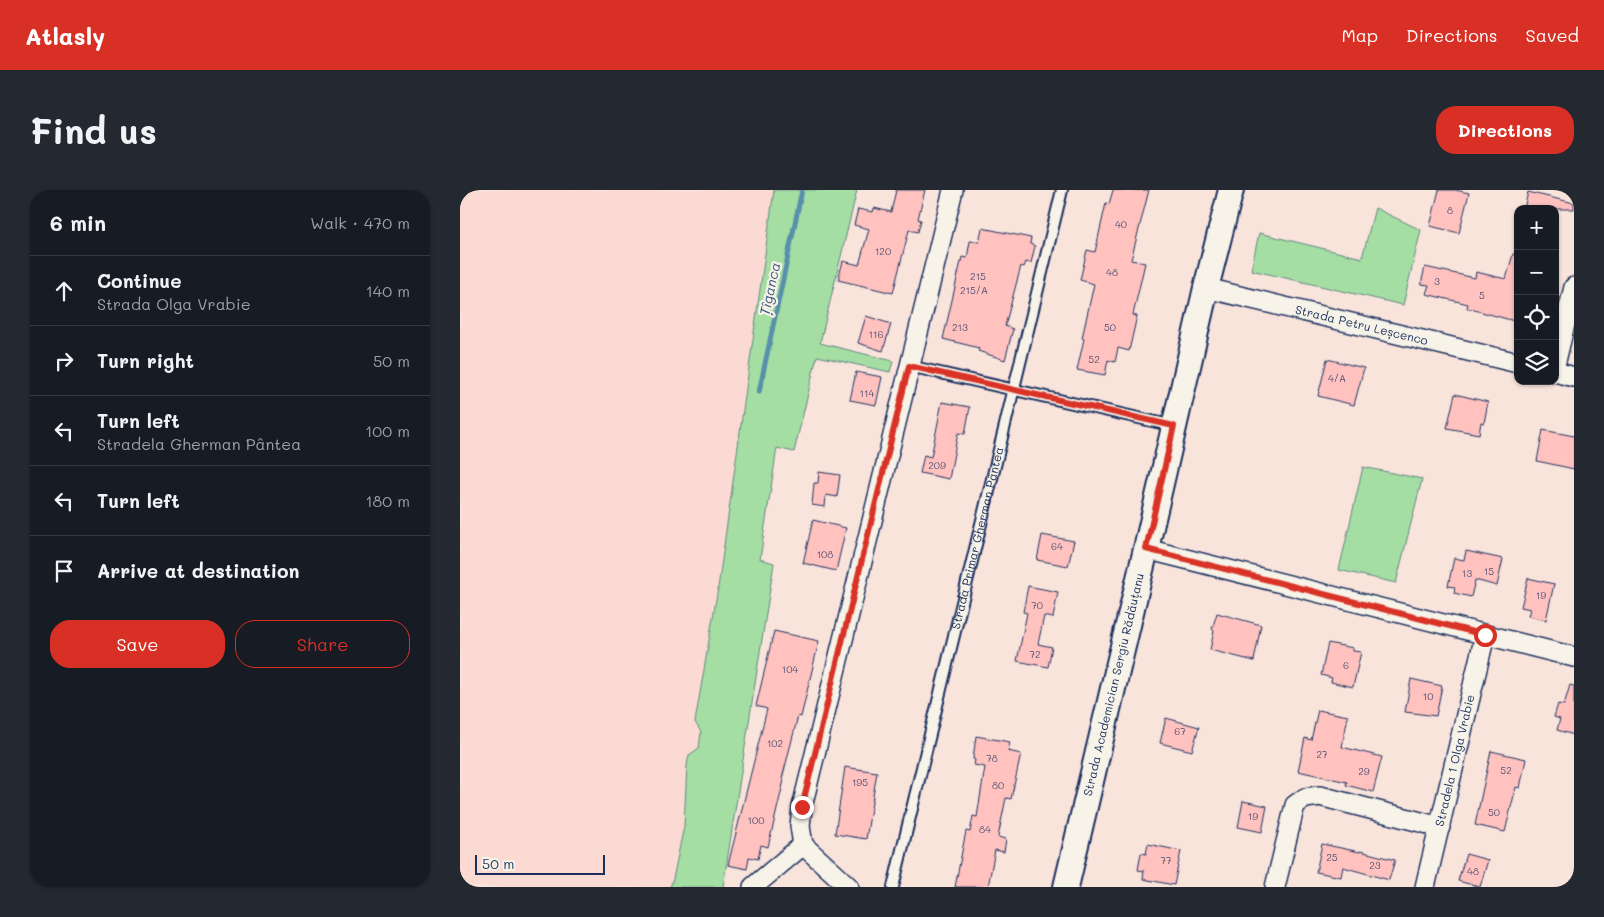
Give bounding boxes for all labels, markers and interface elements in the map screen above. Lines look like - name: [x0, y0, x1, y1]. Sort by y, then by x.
- text: Atlasly: [25, 20, 105, 51]
- text: Map: [1341, 23, 1378, 47]
- text: Directions: [1406, 23, 1498, 47]
- text: Saved: [1526, 23, 1579, 47]
- button: Directions: [1436, 106, 1574, 154]
- text: Find us: [30, 107, 157, 153]
- house number: 8: [1447, 203, 1453, 217]
- map controls: [1514, 205, 1559, 385]
- button: +: [1514, 205, 1559, 250]
- text: 6 min: [50, 209, 106, 236]
- text: Walk · 470 m: [310, 212, 410, 233]
- house number: 40: [1115, 217, 1127, 231]
- house number: 120: [875, 244, 891, 258]
- button: −: [1514, 250, 1559, 295]
- water label: Țîganca: [755, 261, 784, 317]
- house number: 48: [1106, 265, 1118, 279]
- text: Continue: [97, 268, 182, 293]
- house number: 215: [970, 269, 986, 283]
- house number: 3: [1434, 274, 1440, 288]
- icon: ahead: [50, 277, 78, 305]
- text: 140 m: [366, 280, 410, 301]
- house number: 215/A: [960, 283, 988, 297]
- house number: 5: [1479, 288, 1485, 302]
- text: Strada Olga Vrabie: [97, 293, 251, 314]
- button: locate: [1514, 295, 1559, 340]
- street label: Strada Petru Leșcenco: [1294, 301, 1430, 348]
- house number: 213: [952, 320, 968, 334]
- house number: 50: [1104, 320, 1116, 334]
- house number: 116: [869, 327, 883, 341]
- button: layers: [1514, 340, 1559, 385]
- icon: right: [50, 347, 78, 375]
- text: Turn right: [97, 348, 194, 373]
- text: 50 m: [373, 350, 410, 371]
- house number: 52: [1088, 352, 1100, 366]
- house number: 4/A: [1328, 371, 1346, 385]
- house number: 114: [860, 386, 875, 400]
- text: Turn left: [97, 408, 180, 433]
- icon: left: [50, 417, 78, 445]
- text: 100 m: [365, 420, 410, 441]
- text: Stradela Gherman Pântea: [97, 433, 301, 454]
- street label: Strada Primar Gherman Pântea: [947, 445, 1006, 631]
- house number: 209: [928, 458, 946, 472]
- icon: left: [50, 487, 78, 515]
- text: Turn left: [97, 488, 180, 513]
- text: 180 m: [365, 490, 410, 511]
- house number: 64: [1051, 539, 1063, 553]
- house number: 108: [817, 547, 833, 561]
- icon: arrive: [50, 557, 78, 585]
- text: Arrive at destination: [97, 558, 300, 583]
- house number: 15: [1484, 564, 1494, 578]
- house number: 13: [1462, 566, 1472, 580]
- street label: Strada Academician Sergiu Rădăuțanu: [1079, 571, 1147, 797]
- house number: 19: [1536, 588, 1546, 602]
- house number: 70: [1031, 598, 1043, 612]
- button: Save: [50, 620, 225, 668]
- button: Share: [235, 620, 410, 668]
- route start: [1474, 624, 1497, 647]
- house number: 72: [1029, 647, 1041, 661]
- house number: 6: [1343, 658, 1349, 672]
- house number: 104: [782, 662, 798, 676]
- house number: 10: [1423, 689, 1433, 703]
- street label: Stradela 1 Olga Vrabie: [1431, 693, 1478, 828]
- house number: 67: [1174, 724, 1186, 738]
- house number: 102: [767, 736, 783, 750]
- house number: 27: [1316, 747, 1328, 761]
- house number: 78: [986, 751, 998, 765]
- house number: 52: [1500, 763, 1512, 777]
- house number: 29: [1358, 764, 1370, 778]
- house number: 195: [852, 775, 868, 789]
- house number: 80: [992, 778, 1004, 792]
- route end: [791, 796, 814, 819]
- house number: 50: [1488, 805, 1500, 819]
- house number: 19: [1248, 809, 1258, 823]
- house number: 100: [748, 813, 764, 827]
- house number: 84: [979, 822, 991, 836]
- house number: 25: [1326, 850, 1338, 864]
- scale bar: [475, 852, 605, 875]
- house number: 77: [1160, 853, 1172, 867]
- text: 50 m: [482, 854, 514, 873]
- house number: 23: [1369, 858, 1381, 872]
- house number: 48: [1467, 864, 1479, 878]

